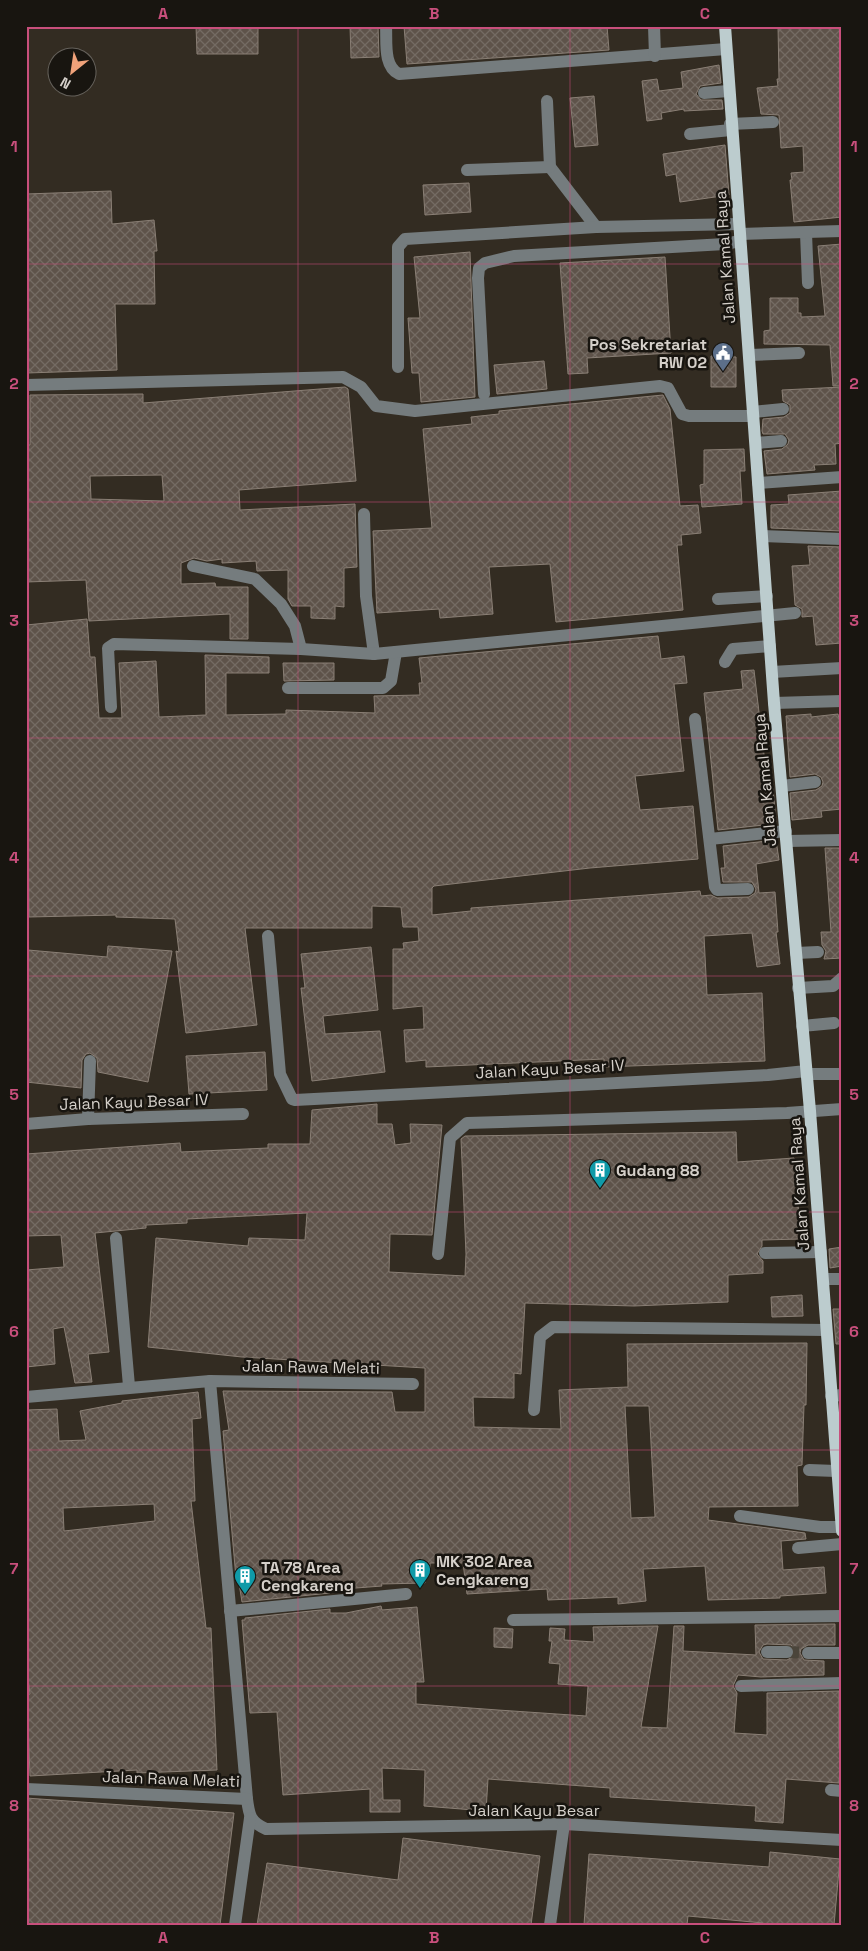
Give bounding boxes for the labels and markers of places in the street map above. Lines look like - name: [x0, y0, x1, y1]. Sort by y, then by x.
- place label: Pos Sekretariat RW 02: [589, 334, 707, 373]
- public building icon: Pos Sekretariat RW 02: [711, 341, 735, 372]
- building icon: Gudang 88: [588, 1158, 612, 1189]
- place label: Gudang 88: [616, 1160, 700, 1181]
- place label: MK 302 Area Cengkareng: [436, 1551, 532, 1590]
- place label: TA 78 Area Cengkareng: [261, 1557, 354, 1596]
- building icon: MK 302 Area Cengkareng: [408, 1558, 432, 1589]
- building icon: TA 78 Area Cengkareng: [233, 1564, 257, 1595]

